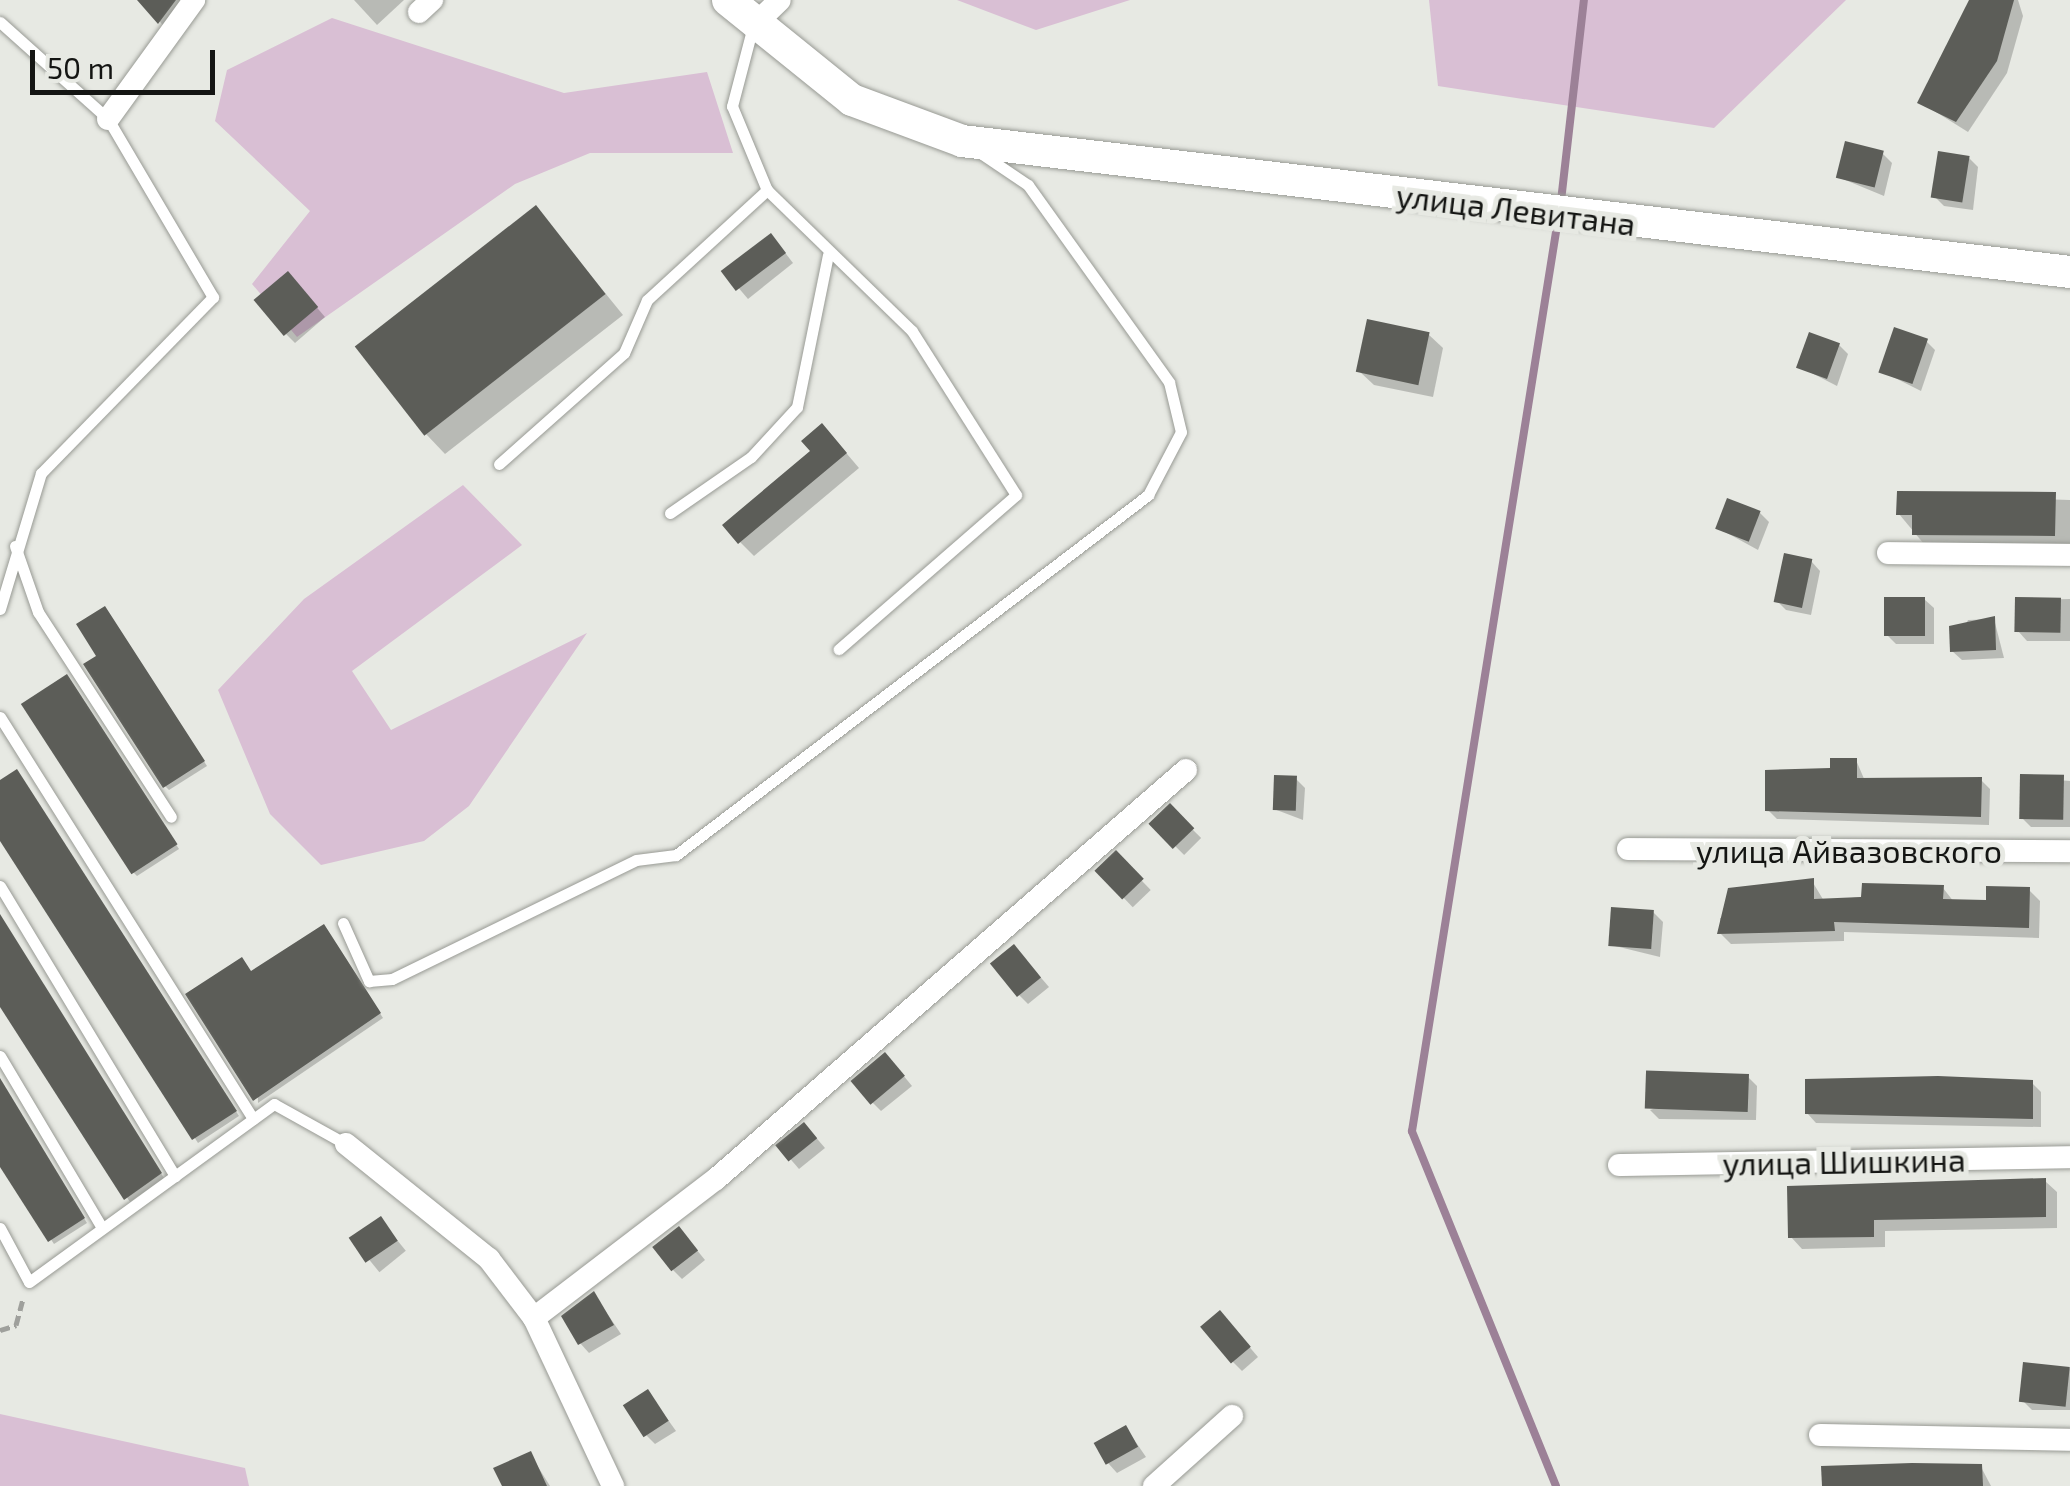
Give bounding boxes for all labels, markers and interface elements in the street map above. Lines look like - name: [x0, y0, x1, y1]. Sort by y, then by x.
- scale bar: [35, 30, 220, 92]
- text: 50 m: [47, 49, 114, 85]
- street label: улица Левитана: [1394, 175, 1638, 243]
- street label: улица Айвазовского: [1696, 831, 2002, 869]
- street label: улица Шишкина: [1722, 1140, 1966, 1182]

